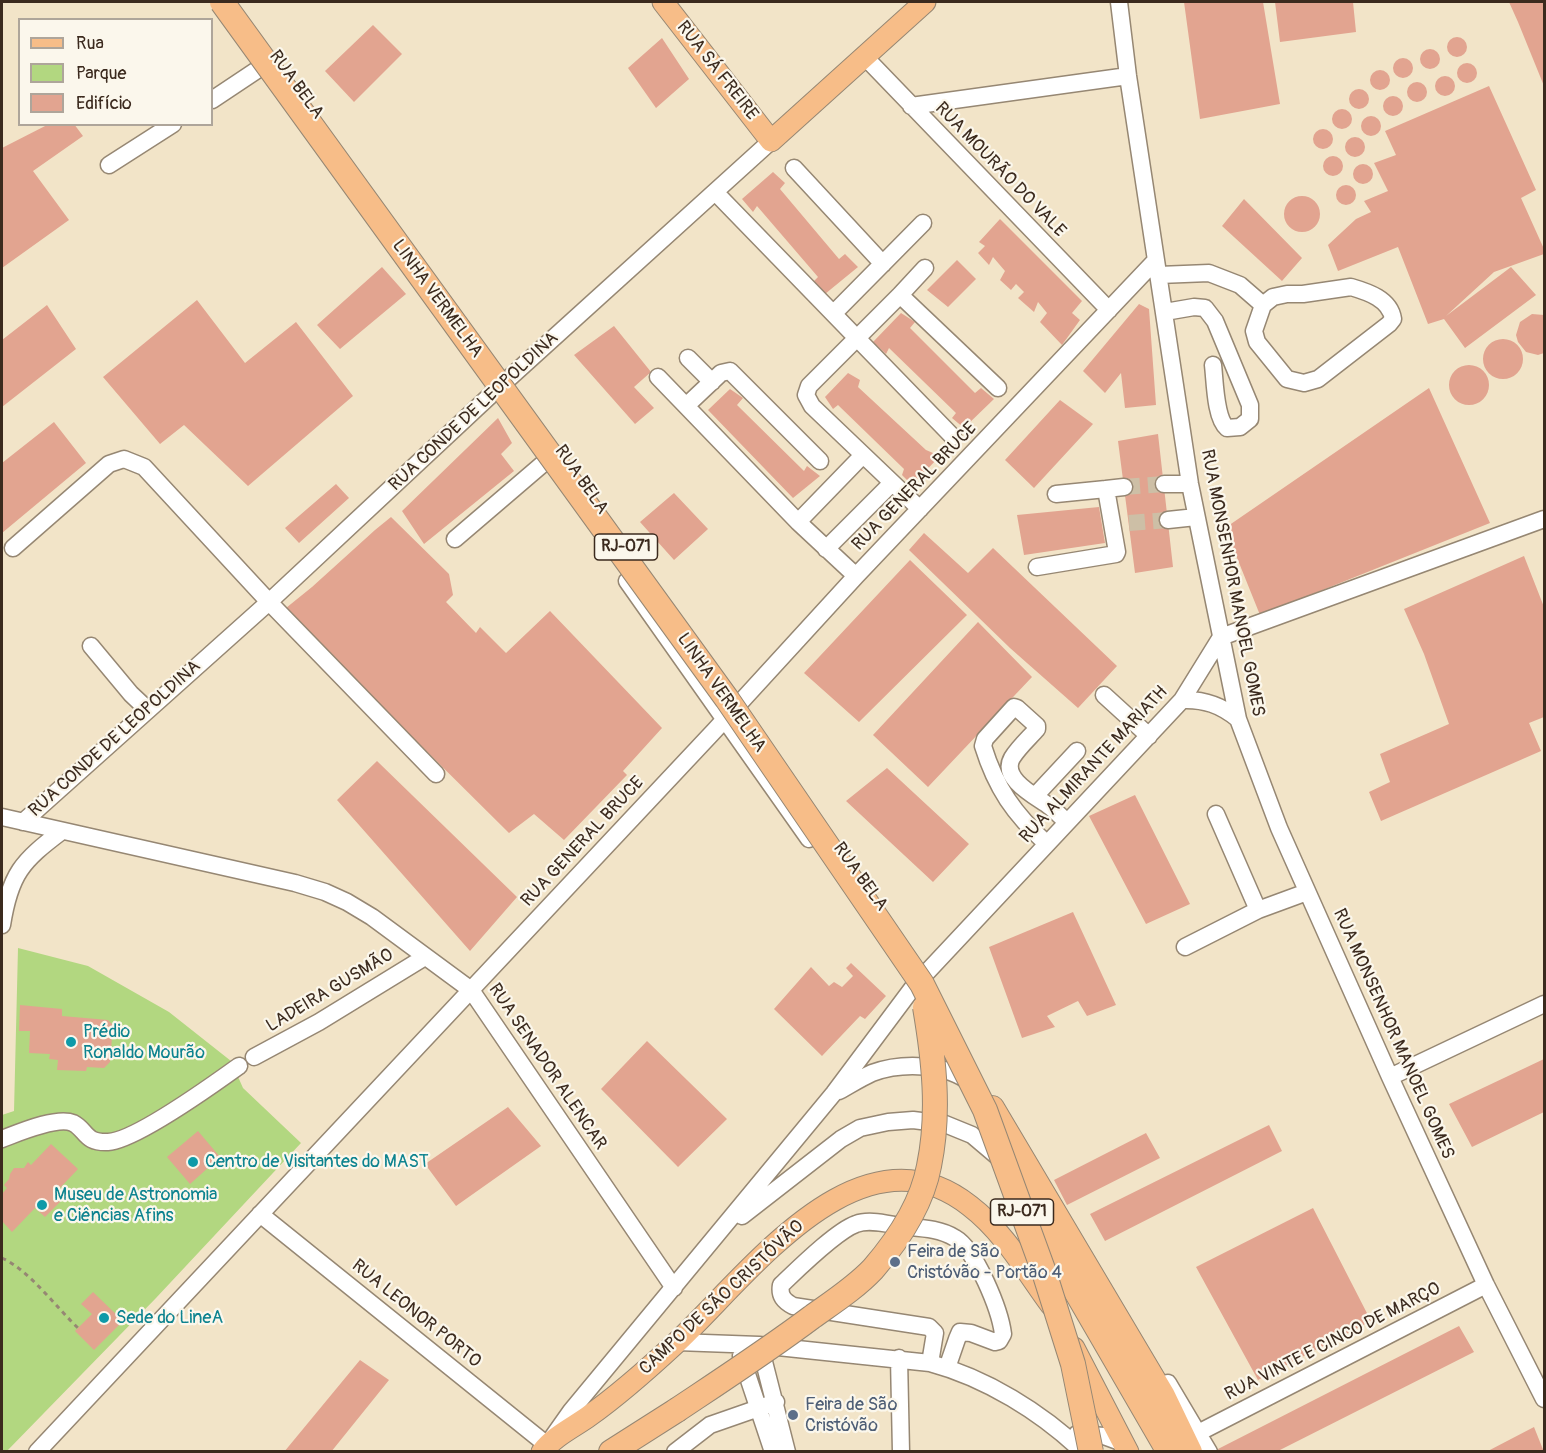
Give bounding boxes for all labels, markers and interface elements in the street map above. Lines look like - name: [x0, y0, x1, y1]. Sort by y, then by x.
- street label: RUA SÁ FREIRE: [672, 17, 762, 125]
- legend: [18, 18, 213, 126]
- text: Rua: [76, 32, 104, 55]
- street label: RUA BELA: [264, 47, 328, 123]
- text: Parque: [76, 62, 126, 85]
- text: Edifício: [76, 92, 132, 115]
- street label: RUA MOURÃO DO VALE: [930, 98, 1070, 242]
- street label: LINHA VERMELHA: [387, 236, 487, 362]
- street label: RUA CONDE DE LEOPOLDINA: [385, 328, 563, 496]
- street label: RUA GENERAL BRUCE: [848, 418, 982, 556]
- street label: RUA BELA: [549, 441, 613, 519]
- street label: RUA MONSENHOR MANOEL GOMES: [1195, 448, 1269, 718]
- road number: RJ-071: [594, 534, 658, 560]
- street label: LINHA VERMELHA: [672, 629, 770, 757]
- street label: RUA CONDE DE LEOPOLDINA: [25, 656, 205, 822]
- street label: RUA ALMIRANTE MARIATH: [1015, 682, 1173, 848]
- street label: RUA GENERAL BRUCE: [517, 772, 649, 912]
- street label: RUA BELA: [828, 839, 892, 915]
- street label: RUA MONSENHOR MANOEL GOMES: [1328, 905, 1458, 1163]
- street label: LADEIRA GUSMÃO: [263, 945, 397, 1037]
- street label: RUA SENADOR ALENCAR: [483, 980, 611, 1154]
- place label: Prédio Ronaldo Mourão: [83, 1021, 205, 1064]
- marker: Prédio Ronaldo Mourão: [64, 1035, 78, 1049]
- place label: Centro de Visitantes do MAST: [205, 1151, 429, 1173]
- marker: Centro de Visitantes do MAST: [186, 1155, 200, 1169]
- place label: Museu de Astronomia e Ciências Afins: [54, 1184, 217, 1226]
- marker: Museu de Astronomia e Ciências Afins: [35, 1198, 49, 1212]
- road number: RJ-071: [990, 1199, 1054, 1225]
- street label: CAMPO DE SÃO CRISTÓVÃO: [635, 1216, 809, 1380]
- place label: Feira de São Cristóvão - Portão 4: [907, 1241, 1062, 1284]
- street label: RUA LEONOR PORTO: [347, 1255, 485, 1373]
- marker: Feira de São Cristóvão - Portão 4: [888, 1255, 902, 1269]
- street label: RUA VINTE E CINCO DE MARÇO: [1222, 1278, 1444, 1406]
- place label: Sede do LineA: [116, 1307, 223, 1329]
- marker: Sede do LineA: [97, 1311, 111, 1325]
- place label: Feira de São Cristóvão: [805, 1394, 897, 1436]
- marker: Feira de São Cristóvão: [786, 1408, 800, 1422]

